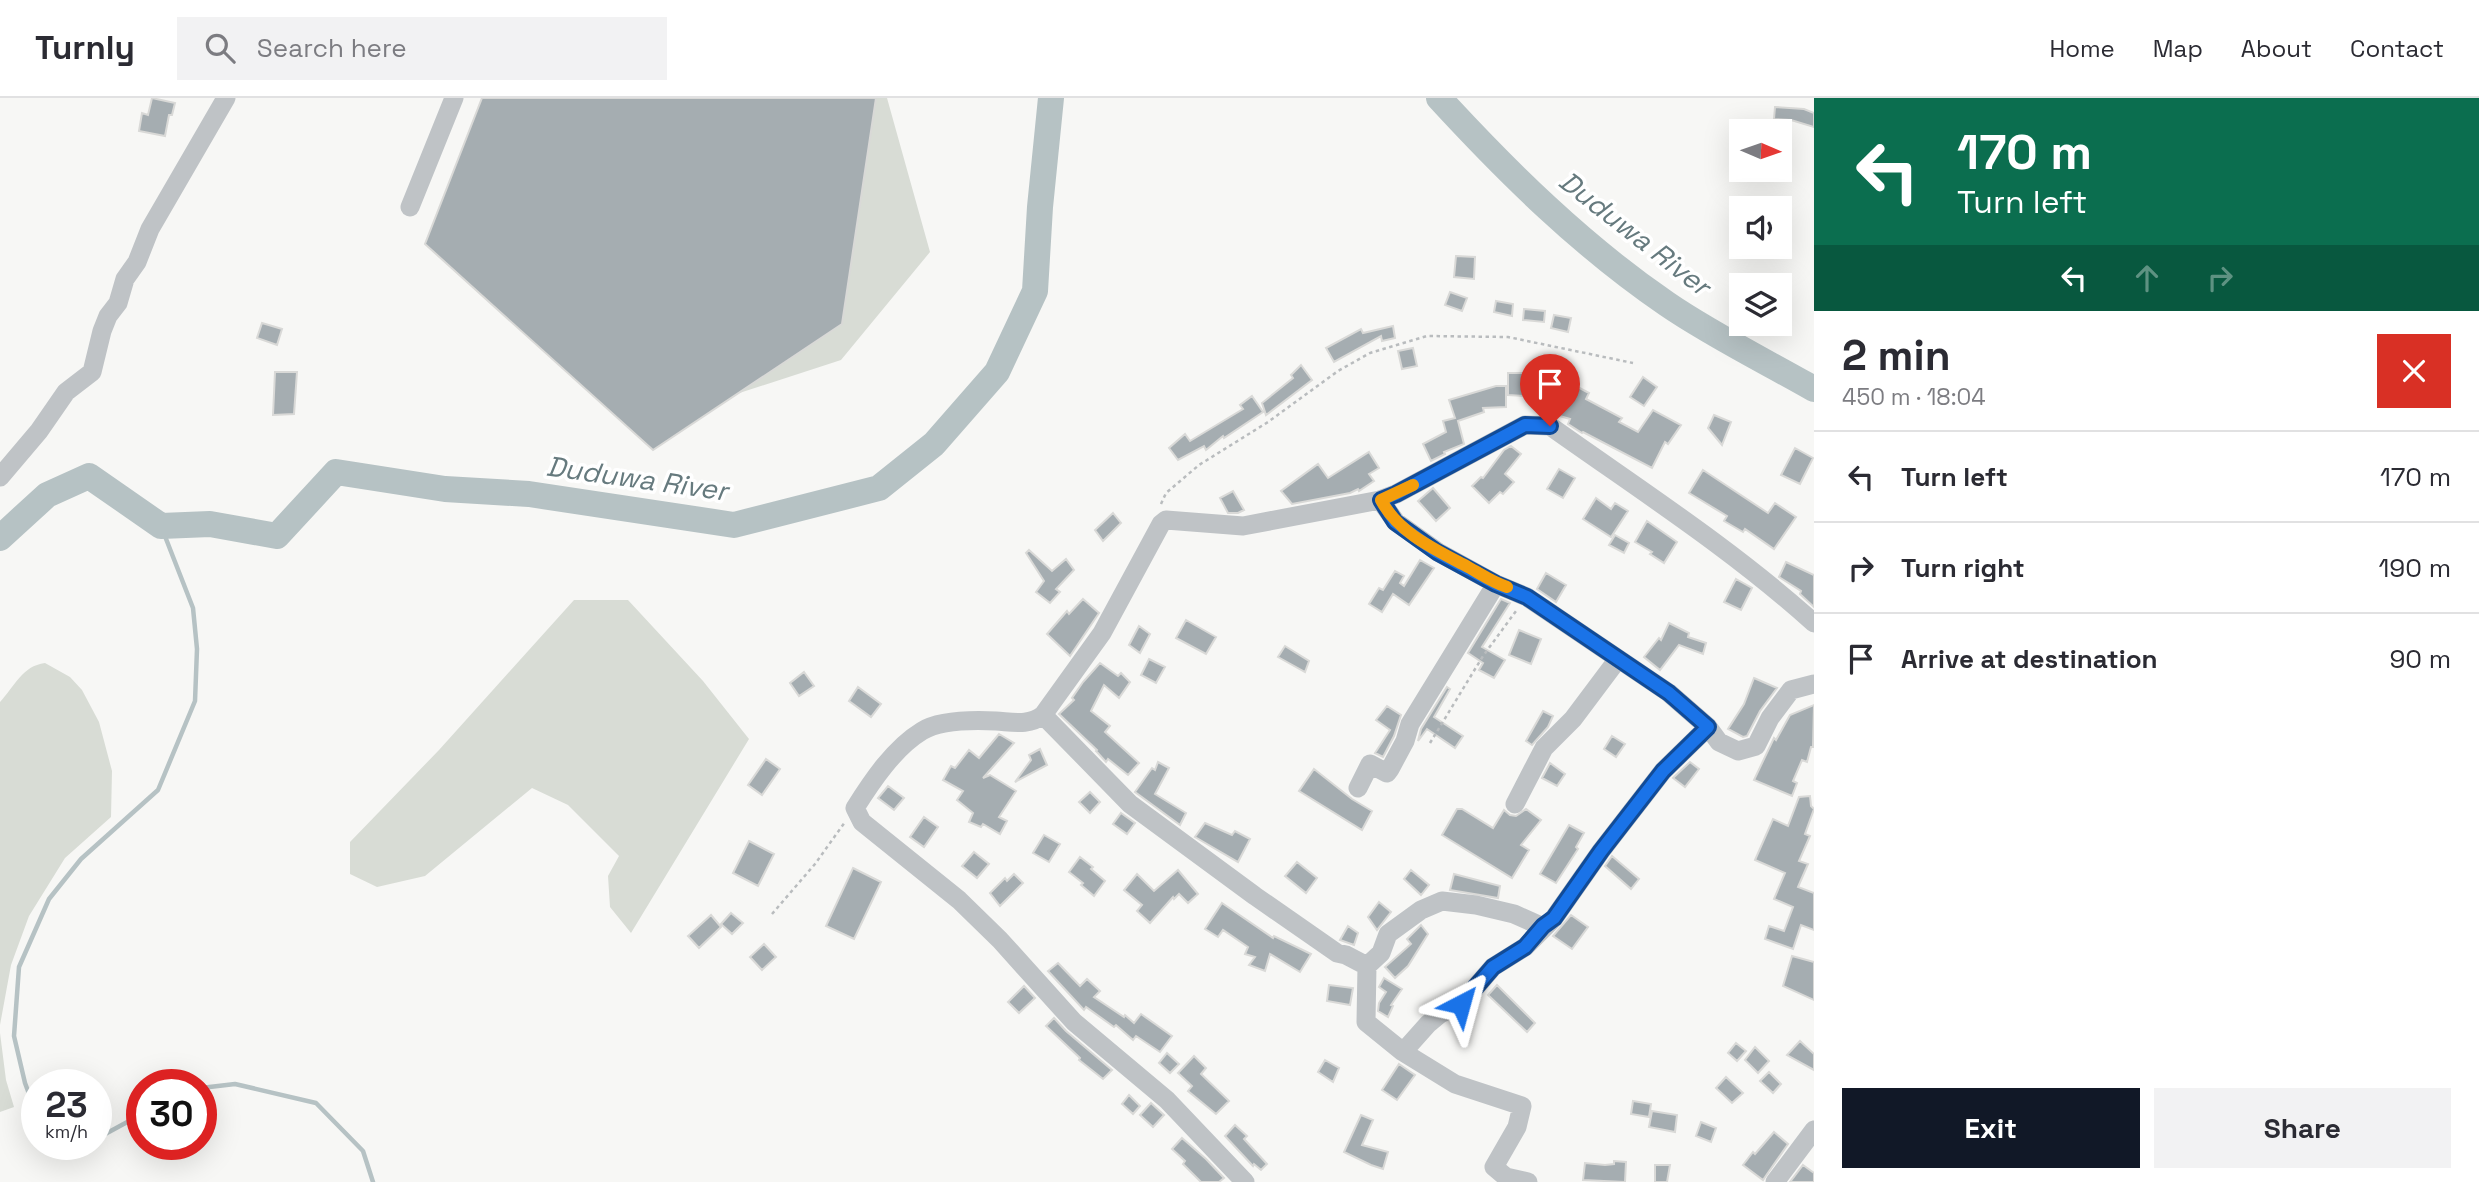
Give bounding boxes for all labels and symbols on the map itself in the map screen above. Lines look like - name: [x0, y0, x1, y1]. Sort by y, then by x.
- north arrow: [1729, 119, 1792, 182]
- water label: Duduwa River: [1552, 163, 1721, 305]
- pin: [1520, 354, 1580, 426]
- water label: Duduwa River: [544, 447, 733, 509]
- position arrow: [1424, 967, 1498, 1041]
- speed limit sign: 30: [126, 1069, 217, 1160]

